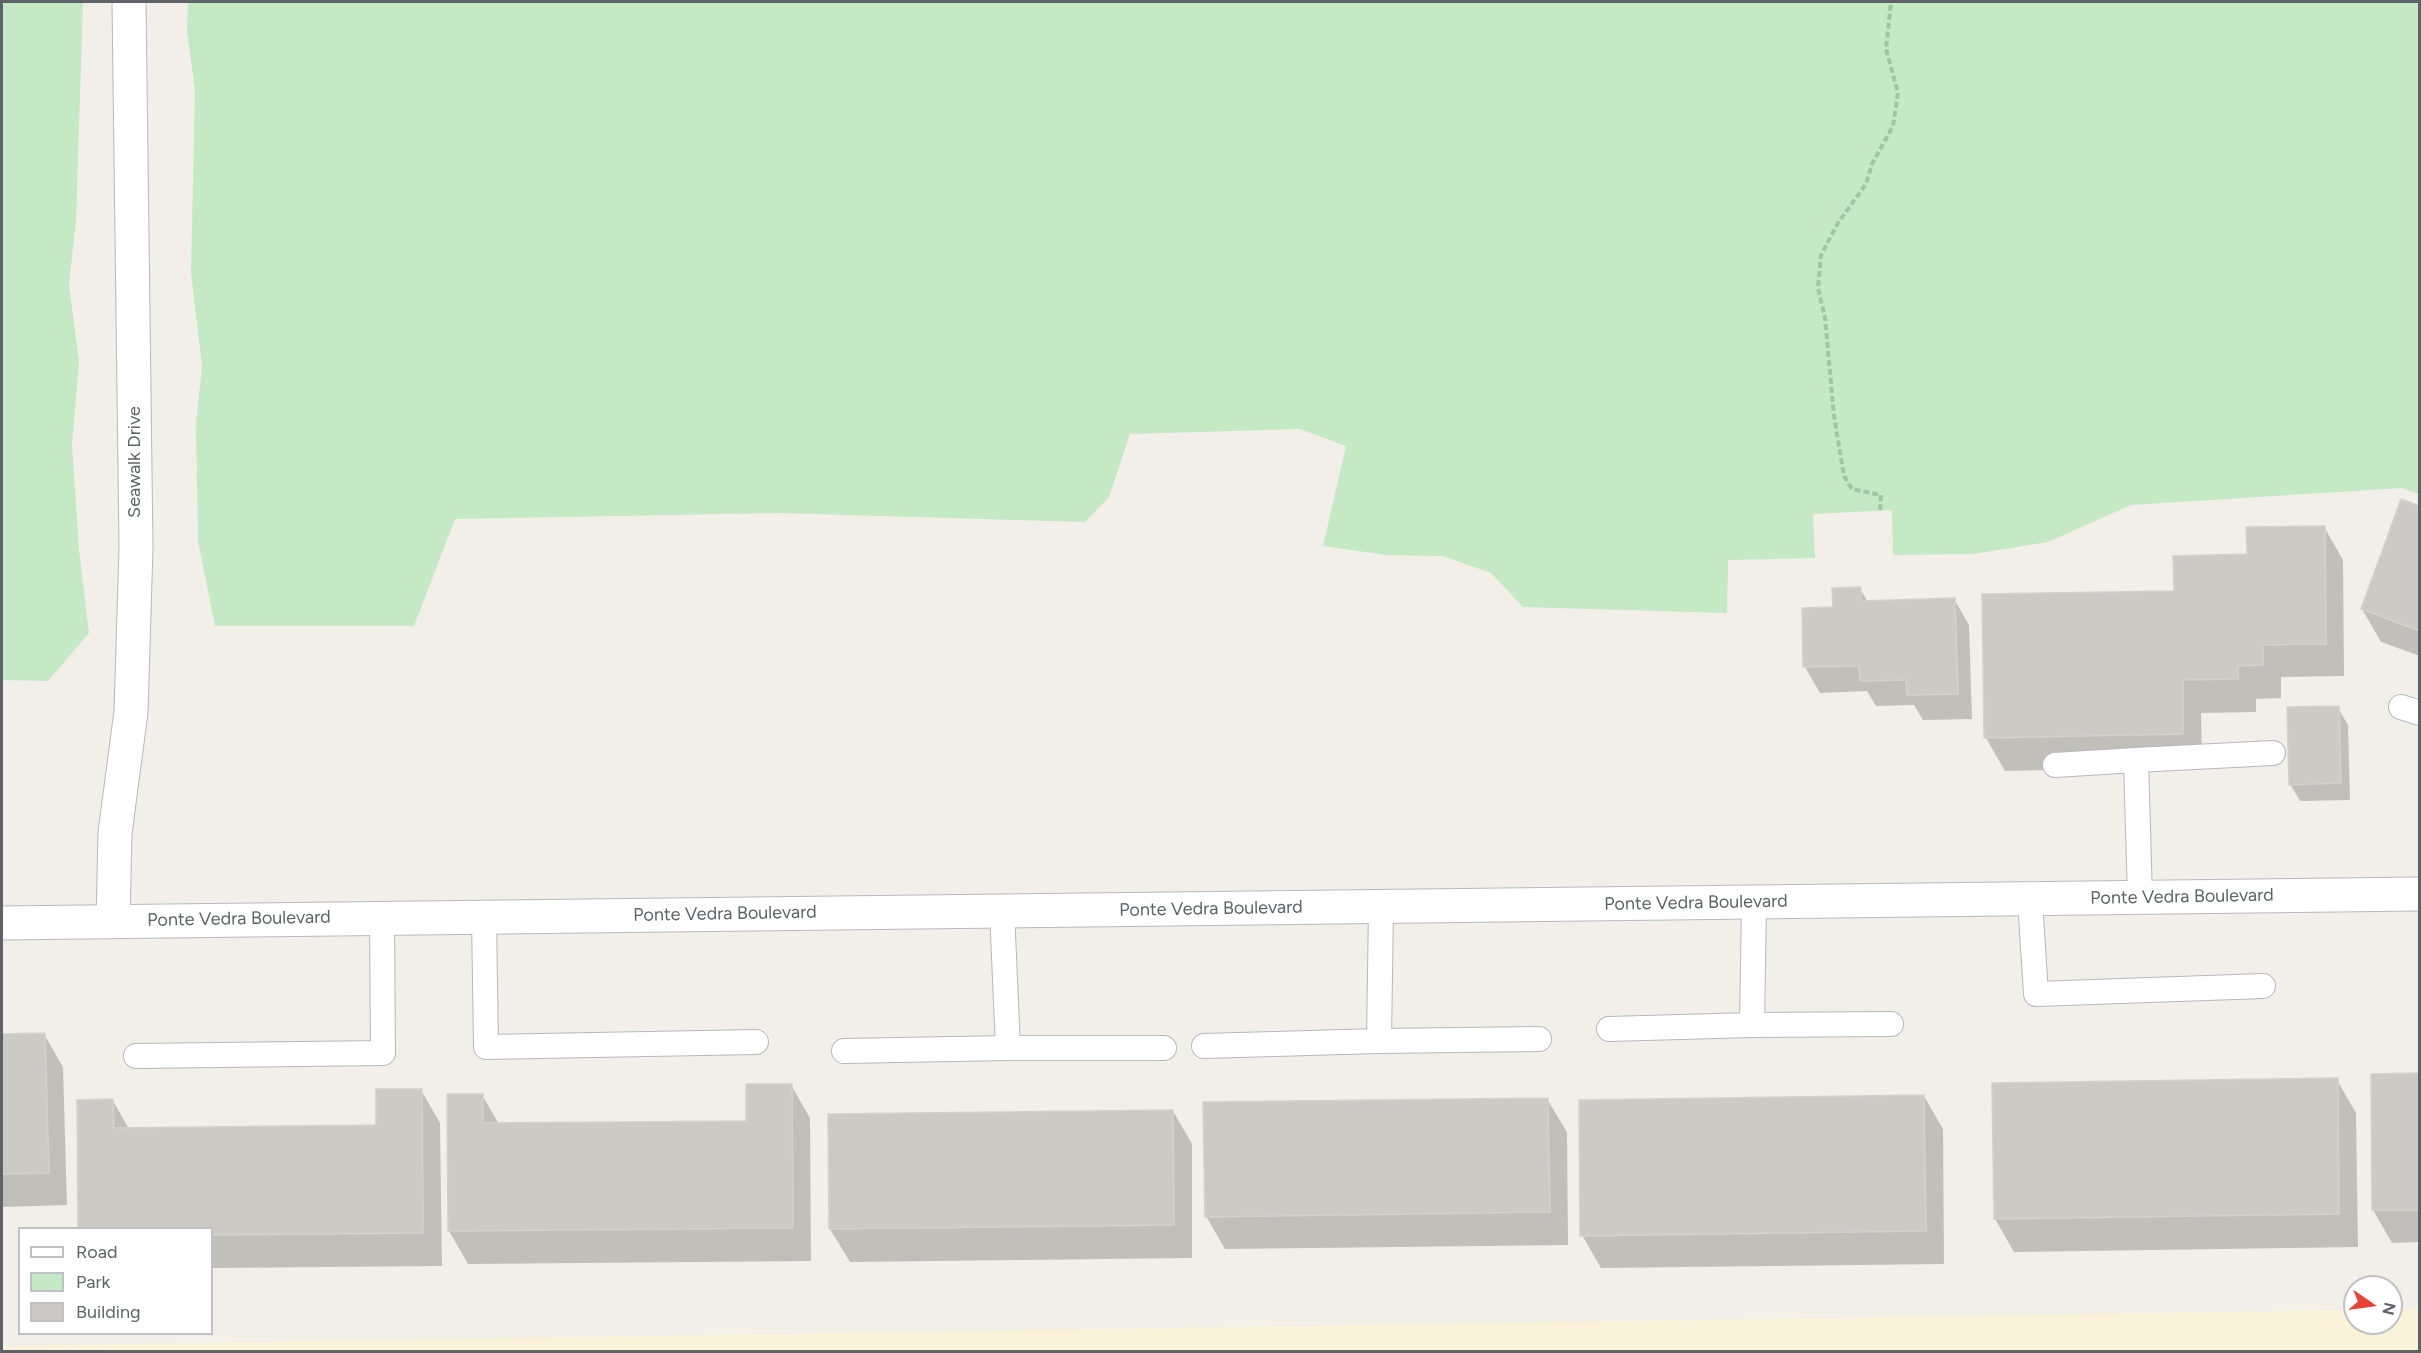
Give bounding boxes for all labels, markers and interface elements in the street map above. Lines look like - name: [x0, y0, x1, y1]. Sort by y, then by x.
- street label: Seawalk Drive: [124, 406, 146, 518]
- street label: Ponte Vedra Boulevard: [2090, 885, 2274, 909]
- street label: Ponte Vedra Boulevard: [1604, 891, 1788, 915]
- street label: Ponte Vedra Boulevard: [1119, 897, 1303, 921]
- street label: Ponte Vedra Boulevard: [633, 902, 817, 926]
- street label: Ponte Vedra Boulevard: [147, 907, 331, 931]
- legend: [18, 1227, 213, 1335]
- text: Road: [76, 1241, 117, 1263]
- text: Park: [76, 1271, 110, 1293]
- north arrow: [2343, 1275, 2403, 1335]
- text: Building: [76, 1301, 141, 1323]
- text: N: [2378, 1301, 2400, 1317]

